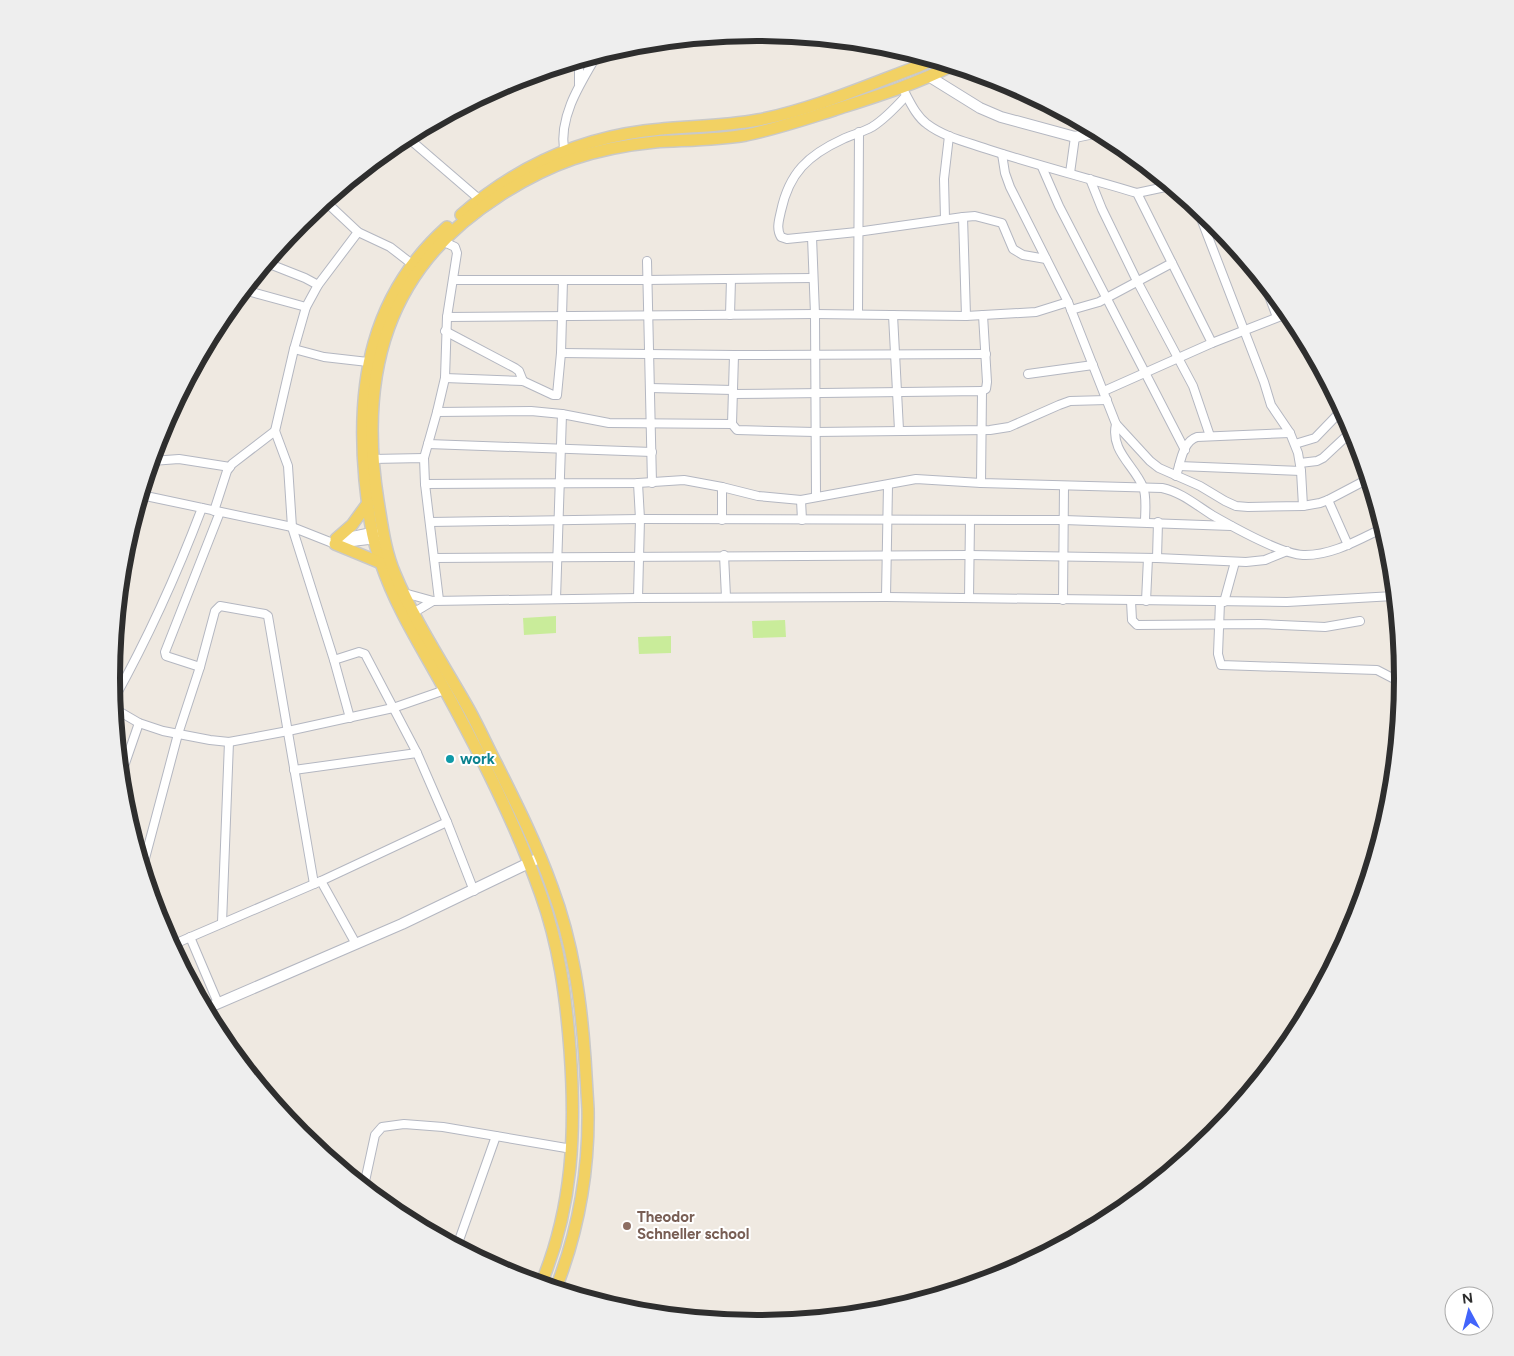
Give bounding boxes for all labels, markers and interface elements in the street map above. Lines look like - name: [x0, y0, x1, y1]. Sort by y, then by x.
- place label: work: [460, 750, 495, 768]
- marker: work: [444, 753, 456, 765]
- place label: Theodor Schneller school: [637, 1208, 749, 1243]
- marker: Theodor Schneller school: [621, 1220, 633, 1232]
- north arrow: [1444, 1286, 1494, 1336]
- text: N: [1461, 1289, 1474, 1308]

